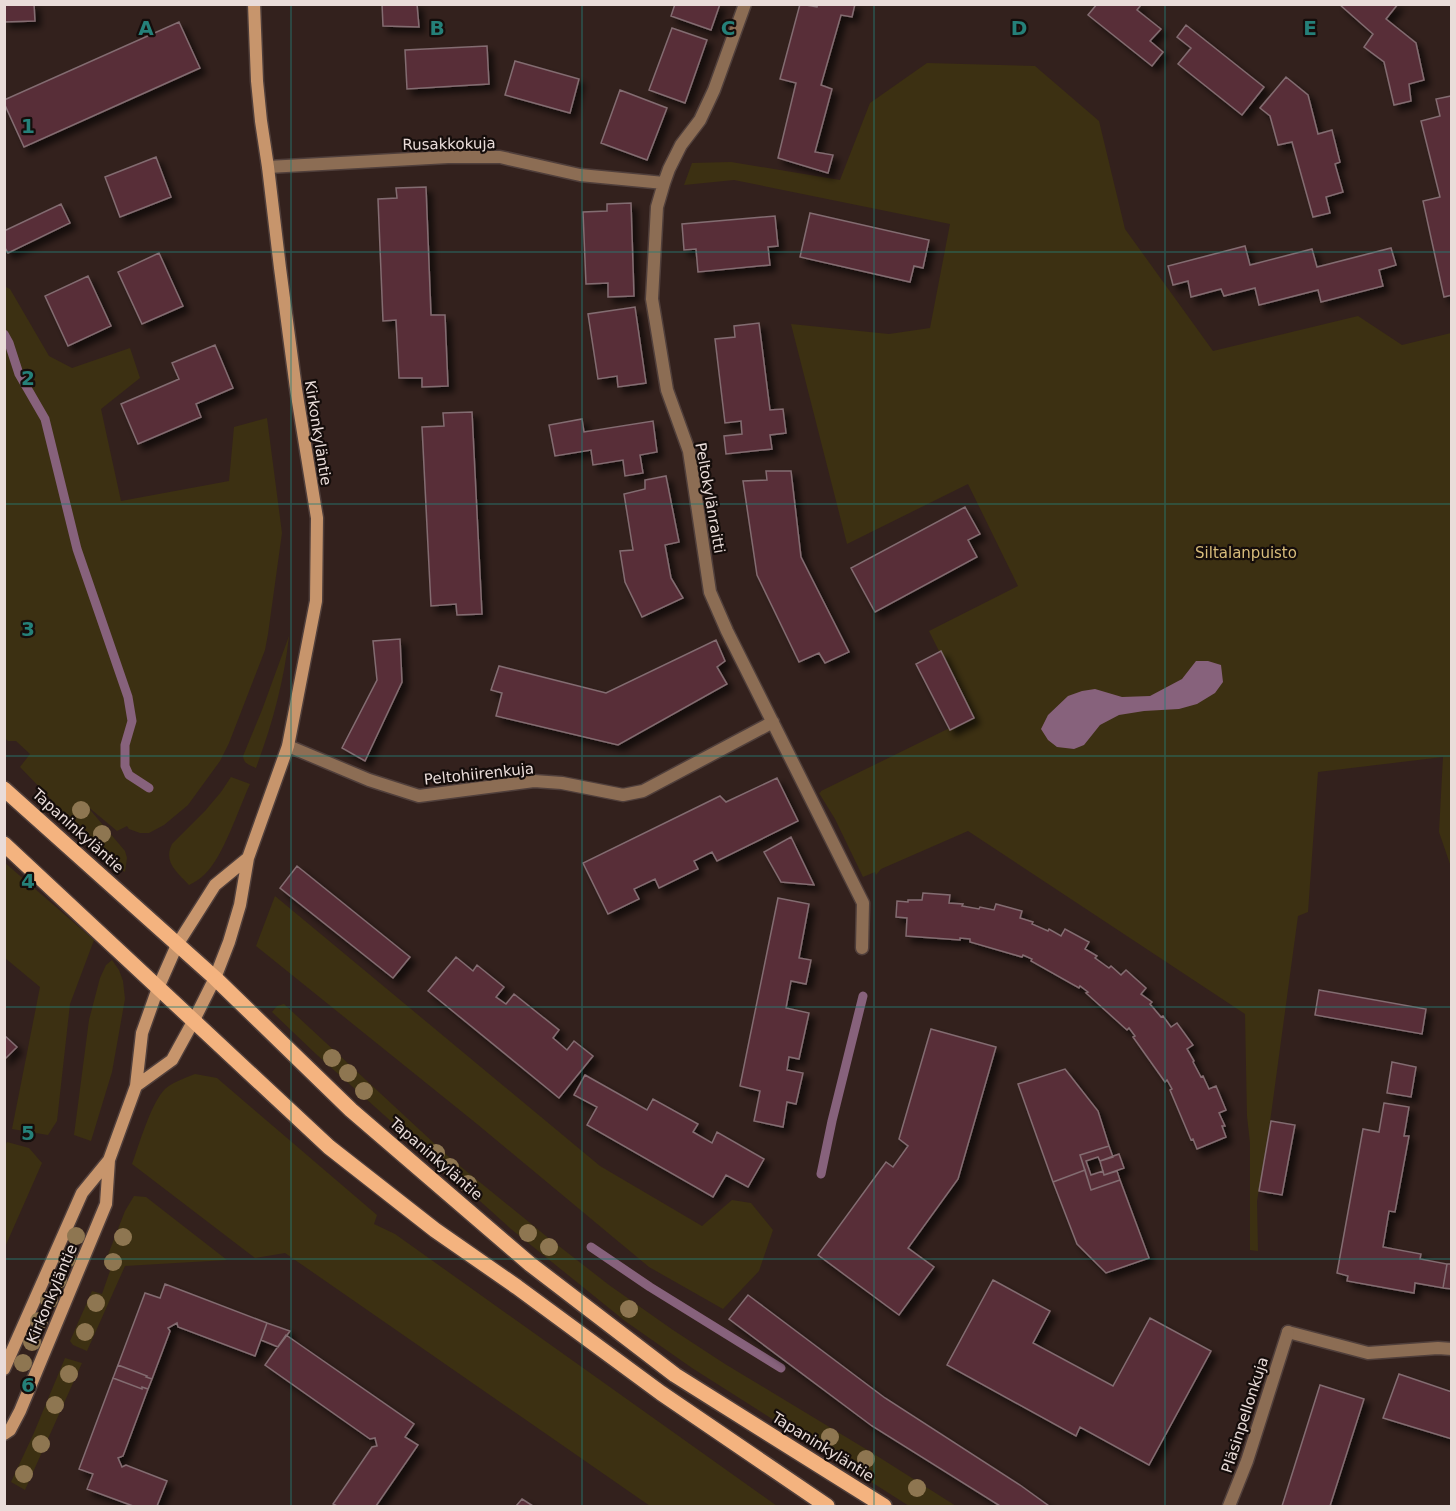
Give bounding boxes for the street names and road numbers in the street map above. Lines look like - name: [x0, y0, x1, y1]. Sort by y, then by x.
- street label: Rusakkokuja: [402, 134, 496, 154]
- street label: Kirkonkyläntie: [301, 379, 335, 487]
- street label: Peltokylänraitti: [691, 441, 729, 555]
- street label: Peltohiirenkuja: [423, 759, 535, 789]
- street label: Tapaninkyläntie: [28, 785, 127, 877]
- street label: Tapaninkyläntie: [385, 1113, 486, 1204]
- street label: Kirkonkyläntie: [23, 1242, 81, 1346]
- street label: Pläsinpellonkuja: [1218, 1355, 1272, 1475]
- street label: Tapaninkyläntie: [768, 1408, 877, 1486]

